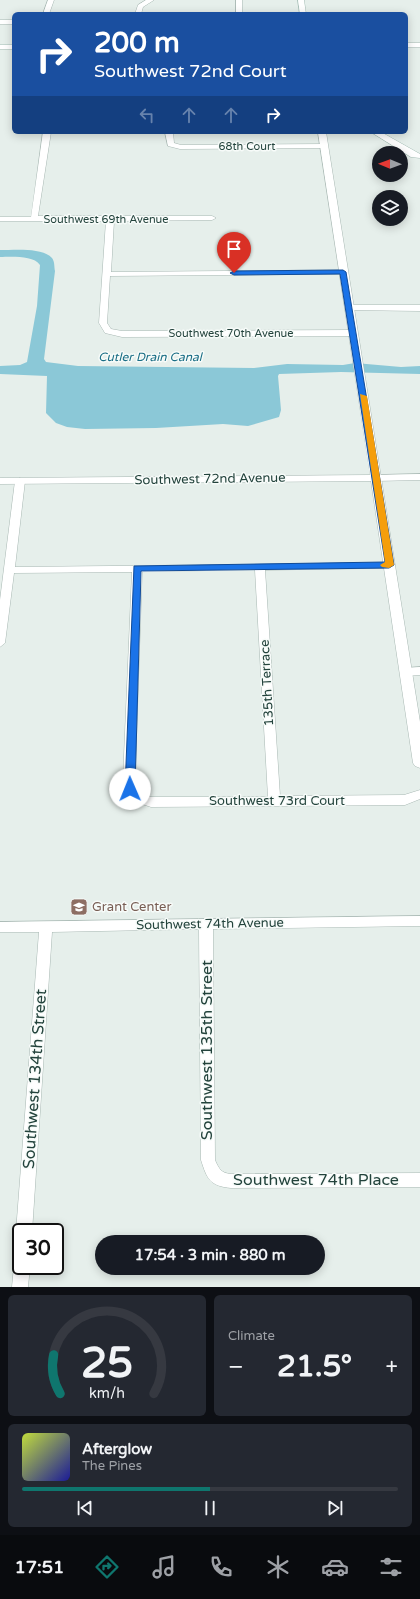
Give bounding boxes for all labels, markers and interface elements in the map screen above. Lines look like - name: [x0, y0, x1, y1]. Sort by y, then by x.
- text: 200 m: [94, 26, 180, 60]
- icon: right: [28, 28, 80, 80]
- text: Southwest 72nd Court: [94, 60, 287, 82]
- icon: left: [136, 104, 158, 126]
- icon: ahead: [178, 104, 200, 126]
- icon: ahead: [220, 104, 242, 126]
- icon: right: [262, 104, 284, 126]
- street label: 68th Court: [219, 140, 275, 153]
- north arrow: [372, 146, 408, 182]
- map controls: [372, 146, 408, 226]
- button: layers: [372, 190, 408, 226]
- street label: Southwest 69th Avenue: [43, 213, 169, 226]
- pin: [217, 232, 251, 273]
- icon: arrive: [223, 238, 245, 260]
- street label: Southwest 70th Avenue: [168, 327, 294, 340]
- water label: Cutler Drain Canal: [98, 350, 204, 364]
- street label: Southwest 72nd Avenue: [134, 470, 286, 488]
- street label: 135th Terrace: [257, 639, 277, 727]
- position arrow: [109, 768, 151, 810]
- street label: Southwest 73rd Court: [209, 793, 345, 809]
- school or university icon: Grant Center: [69, 897, 89, 917]
- place label: Grant Center: [92, 899, 171, 915]
- street label: Southwest 74th Avenue: [136, 915, 284, 933]
- street label: Southwest 135th Street: [197, 960, 217, 1140]
- street label: Southwest 134th Street: [19, 988, 51, 1170]
- street label: Southwest 74th Place: [233, 1170, 399, 1190]
- speed limit sign: 30: [12, 1223, 64, 1275]
- text: 17:54 · 3 min · 880 m: [135, 1246, 285, 1264]
- text: Climate: [228, 1328, 275, 1344]
- text: 25: [81, 1338, 133, 1388]
- text: 21.5°: [277, 1348, 352, 1385]
- text: −: [228, 1354, 244, 1380]
- text: +: [386, 1354, 398, 1380]
- text: km/h: [89, 1384, 125, 1401]
- text: Afterglow: [82, 1440, 152, 1458]
- text: The Pines: [82, 1458, 142, 1474]
- icon: previous: [74, 1497, 96, 1519]
- icon: pause: [199, 1497, 221, 1519]
- icon: next: [324, 1497, 346, 1519]
- icon: directions: [93, 1553, 121, 1581]
- icon: music: [150, 1553, 178, 1581]
- icon: phone: [207, 1553, 235, 1581]
- icon: climate: [264, 1553, 292, 1581]
- icon: car: [321, 1553, 349, 1581]
- icon: filters: [377, 1553, 405, 1581]
- text: 17:51: [14, 1556, 64, 1578]

